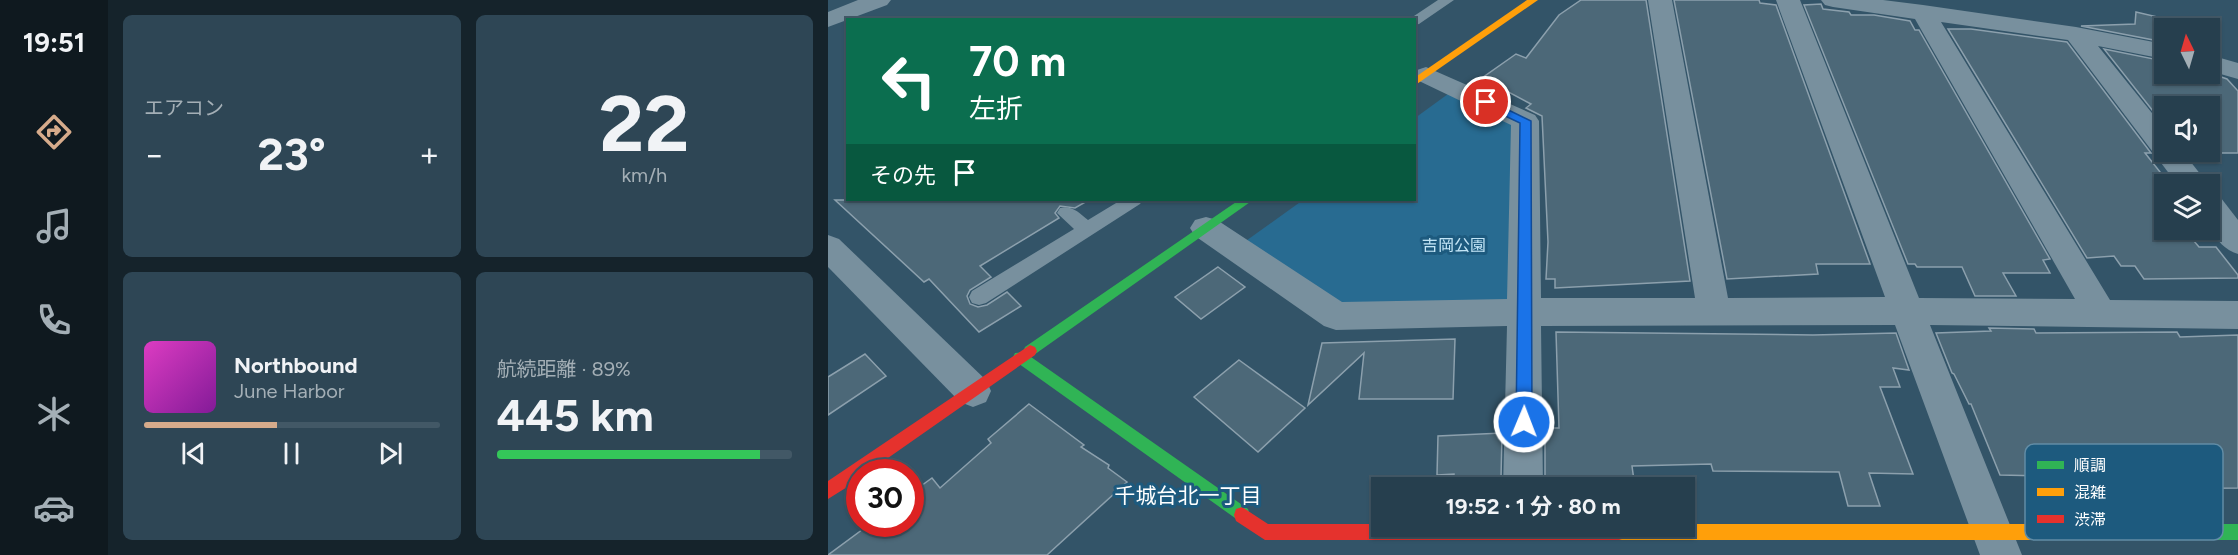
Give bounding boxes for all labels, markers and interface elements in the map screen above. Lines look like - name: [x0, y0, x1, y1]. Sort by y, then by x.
- north arrow: [2154, 18, 2220, 84]
- map controls: [2154, 18, 2220, 240]
- text: 19:51: [23, 26, 85, 59]
- text: 70 m: [969, 36, 1066, 87]
- icon: left: [870, 42, 948, 120]
- pin: [1460, 76, 1511, 127]
- text: 22: [599, 77, 689, 171]
- icon: arrive: [1469, 85, 1502, 118]
- text: 左折: [969, 92, 1023, 125]
- text: エアコン: [144, 96, 224, 120]
- button: sound: [2154, 96, 2220, 162]
- icon: directions: [33, 111, 75, 153]
- text: 23°: [258, 127, 326, 181]
- text: −: [144, 135, 165, 174]
- text: +: [419, 135, 440, 174]
- icon: arrive: [948, 156, 981, 189]
- text: その先: [870, 162, 936, 189]
- text: km/h: [621, 163, 667, 187]
- button: layers: [2154, 174, 2220, 240]
- icon: music: [33, 205, 75, 247]
- park label: 吉岡公園: [1422, 236, 1486, 255]
- icon: phone: [33, 299, 75, 341]
- text: Northbound: [234, 352, 358, 379]
- text: 航続距離 · 89%: [497, 357, 631, 381]
- text: June Harbor: [234, 379, 345, 403]
- text: 445 km: [497, 388, 654, 442]
- position arrow: [1492, 390, 1556, 454]
- icon: climate: [33, 393, 75, 435]
- icon: previous: [177, 437, 210, 470]
- icon: pause: [275, 437, 308, 470]
- icon: next: [374, 437, 407, 470]
- legend: [2025, 444, 2223, 540]
- text: 順調: [2074, 456, 2106, 475]
- speed limit sign: 30: [846, 459, 924, 537]
- district label: 千城台北一丁目: [1115, 483, 1262, 508]
- text: 混雑: [2074, 483, 2106, 502]
- icon: car: [33, 487, 75, 529]
- text: 19:52 · 1 分 · 80 m: [1445, 493, 1621, 520]
- text: 渋滞: [2074, 510, 2106, 529]

